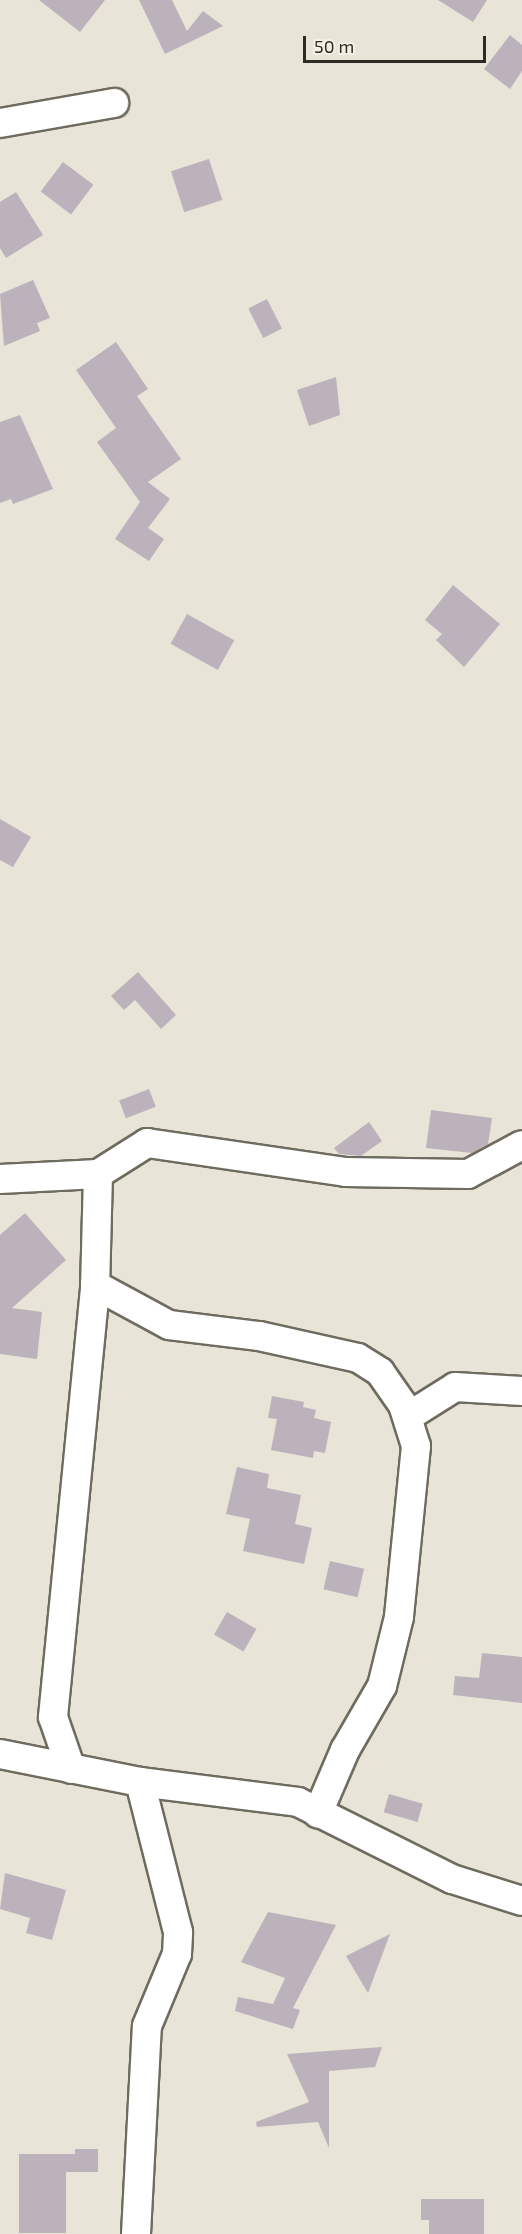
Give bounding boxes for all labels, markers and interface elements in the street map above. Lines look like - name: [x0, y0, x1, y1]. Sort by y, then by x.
- scale bar: [306, 24, 489, 62]
- text: 50 m: [314, 35, 354, 57]

